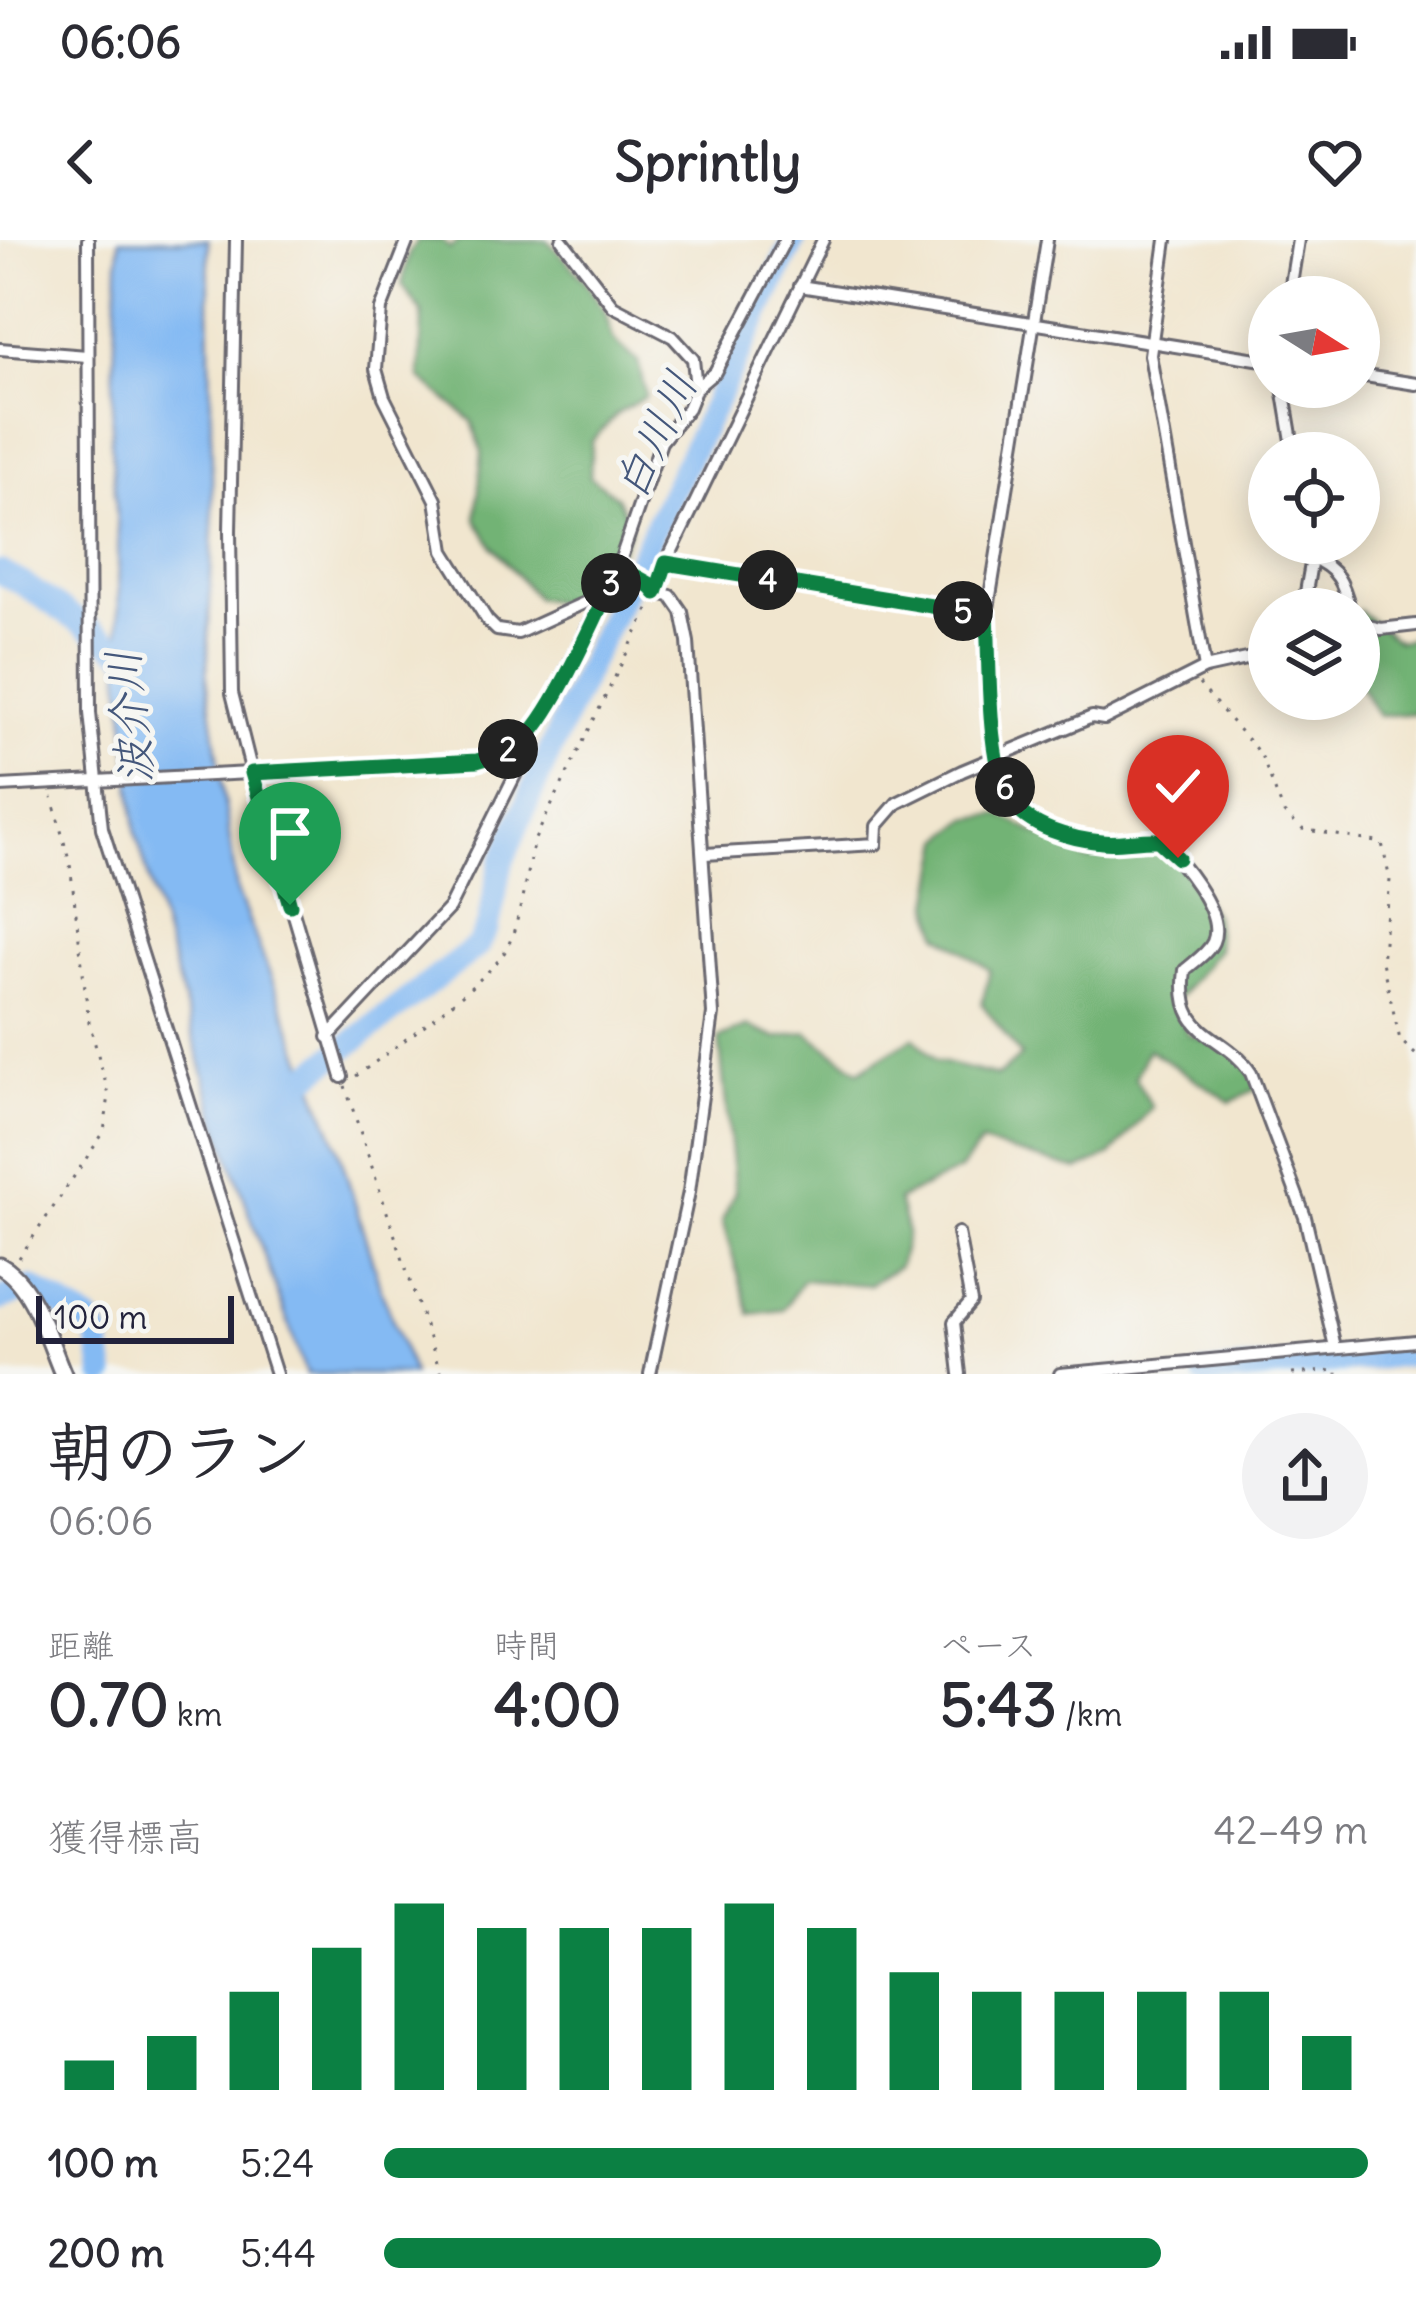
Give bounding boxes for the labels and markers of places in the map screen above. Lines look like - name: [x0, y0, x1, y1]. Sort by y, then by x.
- pin: 4: [738, 550, 798, 610]
- pin: 3: [581, 553, 641, 613]
- pin: 5: [933, 581, 993, 641]
- pin: 2: [478, 719, 538, 779]
- pin: [1127, 735, 1229, 858]
- pin: 6: [975, 757, 1035, 817]
- pin: [239, 782, 341, 905]

